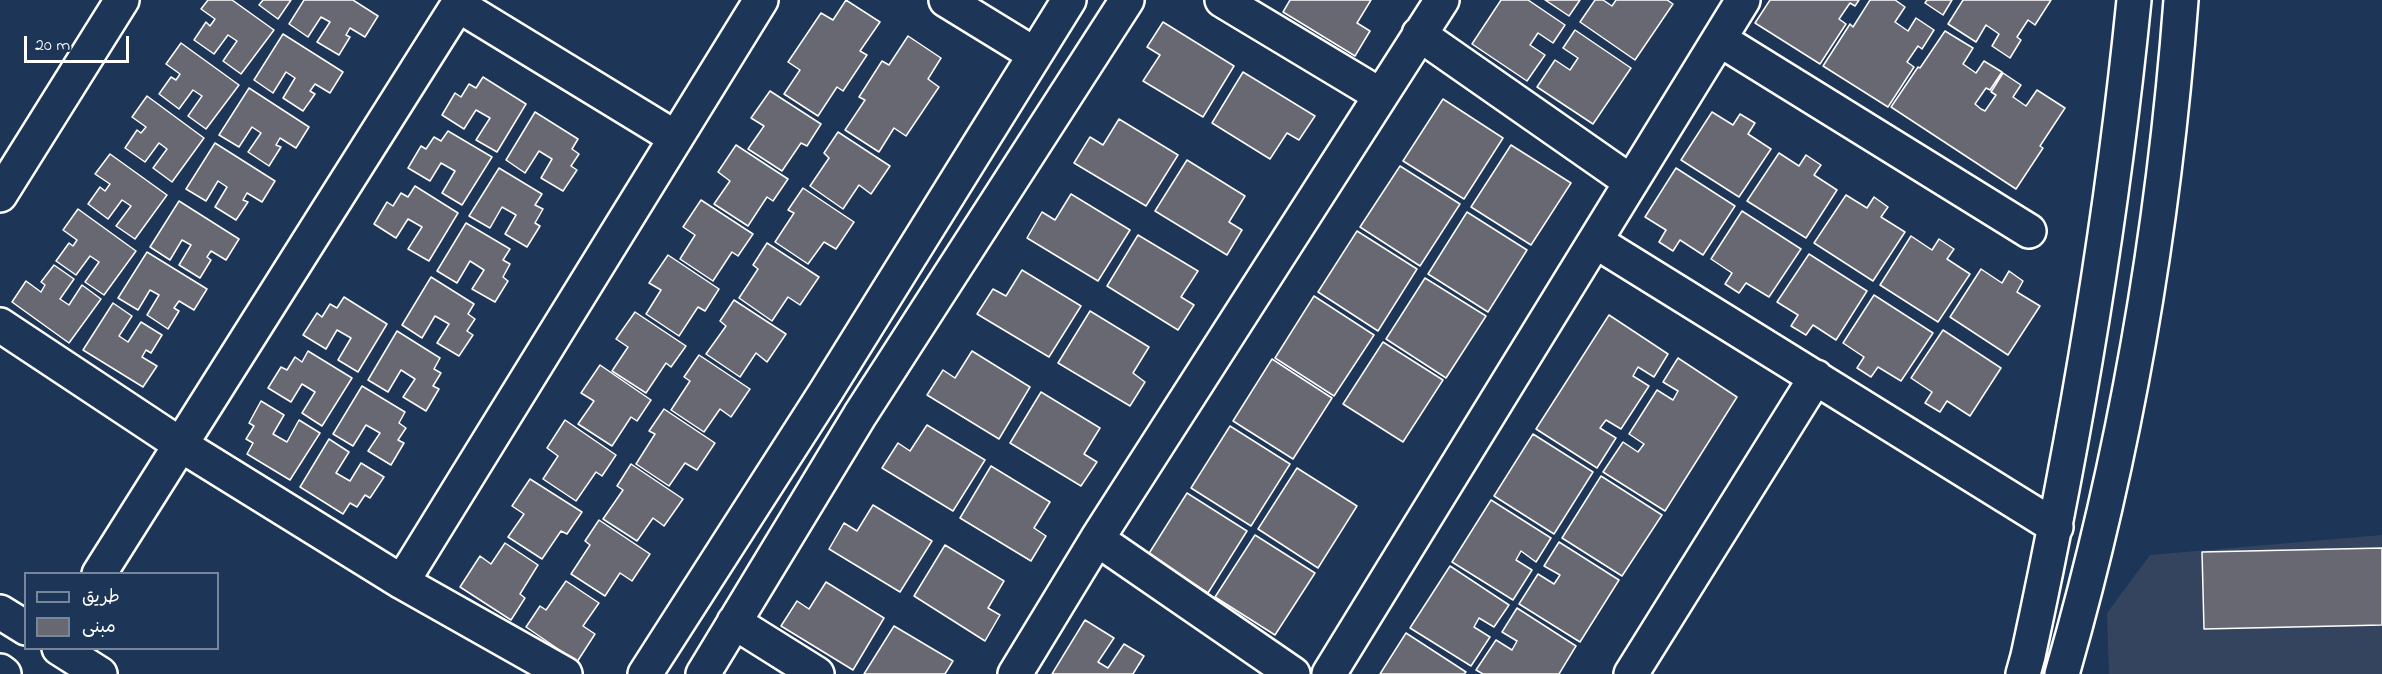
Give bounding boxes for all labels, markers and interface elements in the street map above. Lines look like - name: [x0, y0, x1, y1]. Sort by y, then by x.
- scale bar: [27, 24, 132, 62]
- text: 20 m: [35, 33, 70, 59]
- legend: [24, 572, 219, 650]
- text: طريق: [82, 585, 120, 611]
- text: مبنى: [82, 615, 116, 641]

